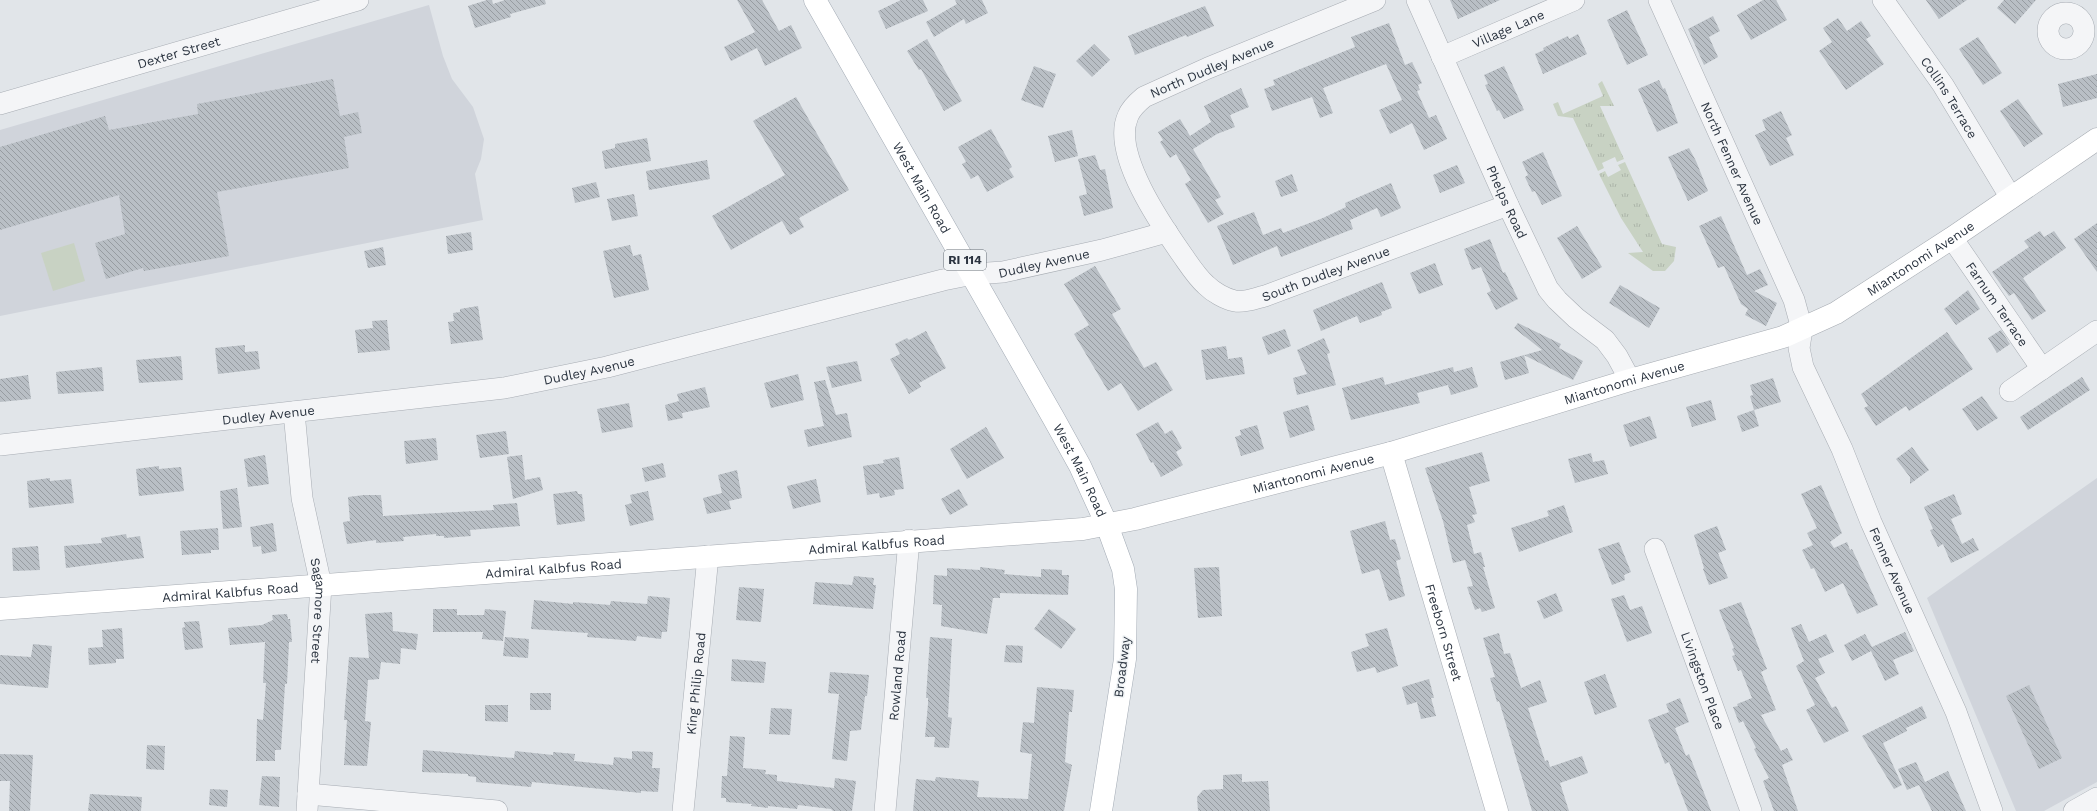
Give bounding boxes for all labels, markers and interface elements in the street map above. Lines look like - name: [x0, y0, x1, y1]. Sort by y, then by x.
- street label: Village Lane: [1470, 6, 1546, 51]
- street label: Dexter Street: [136, 33, 222, 71]
- street label: North Dudley Avenue: [1148, 35, 1276, 101]
- street label: Collins Terrace: [1918, 54, 1981, 141]
- street label: North Fenner Avenue: [1698, 99, 1767, 227]
- street label: West Main Road: [890, 139, 954, 236]
- street label: Phelps Road: [1484, 163, 1530, 241]
- street label: Miantonomi Avenue: [1864, 218, 1977, 299]
- street label: South Dudley Avenue: [1260, 243, 1392, 304]
- street label: Dudley Avenue: [997, 245, 1091, 280]
- road number: RI 114: [944, 250, 986, 270]
- street label: Farnum Terrace: [1963, 259, 2032, 349]
- street label: Dudley Avenue: [542, 353, 636, 387]
- street label: Miantonomi Avenue: [1562, 358, 1686, 407]
- street label: Dudley Avenue: [221, 402, 315, 427]
- street label: West Main Road: [1051, 421, 1110, 519]
- street label: Miantonomi Avenue: [1251, 450, 1376, 496]
- street label: Fenner Avenue: [1867, 525, 1919, 616]
- street label: Admiral Kalbfus Road: [808, 532, 945, 557]
- street label: Sagamore Street: [308, 556, 329, 665]
- street label: Admiral Kalbfus Road: [485, 556, 622, 581]
- street label: Admiral Kalbfus Road: [162, 579, 299, 605]
- street label: Freeborn Street: [1423, 582, 1466, 683]
- street label: Livingston Place: [1678, 629, 1728, 731]
- street label: Rowland Road: [886, 630, 908, 721]
- street label: King Philip Road: [683, 632, 708, 735]
- street label: Broadway: [1111, 635, 1133, 698]

